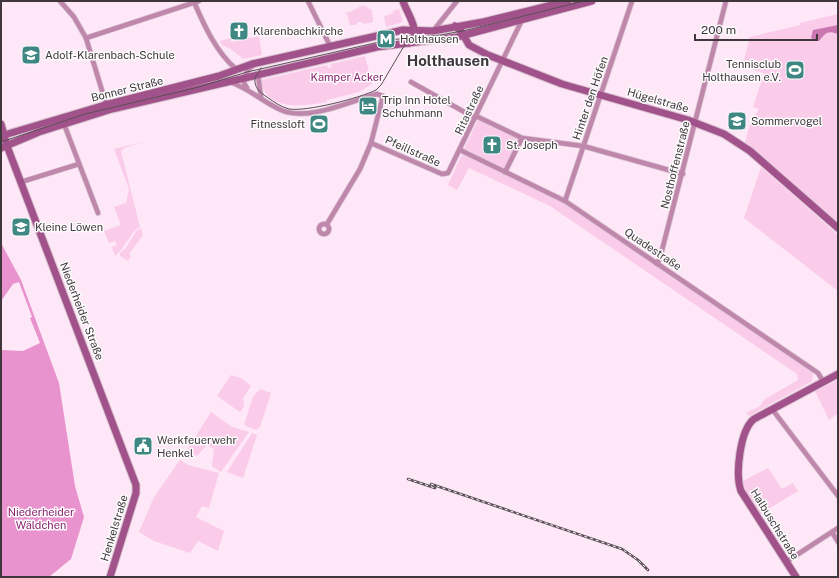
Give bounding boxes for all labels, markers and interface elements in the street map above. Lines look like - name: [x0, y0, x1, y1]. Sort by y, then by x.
- scale bar: [695, 16, 817, 42]
- church icon: Klarenbachkirche: [228, 20, 250, 42]
- text: 200 m: [701, 23, 736, 37]
- place label: Klarenbachkirche: [253, 25, 343, 37]
- metro station icon: Holthausen: [375, 28, 397, 50]
- place label: Holthausen: [400, 33, 459, 45]
- school or university icon: Adolf-Klarenbach-Schule: [20, 44, 42, 66]
- place label: Adolf-Klarenbach-Schule: [45, 49, 175, 61]
- district label: Holthausen: [407, 52, 489, 69]
- street label: Hinter den Höfen: [570, 55, 610, 141]
- place label: Tennisclub Holthausen e.V.: [702, 58, 781, 83]
- sports icon: Tennisclub Holthausen e.V.: [784, 59, 806, 81]
- park label: Kamper Acker: [311, 71, 383, 83]
- street label: Bonner Straße: [90, 74, 164, 104]
- street label: Ritastraße: [452, 83, 486, 137]
- street label: Hügelstraße: [626, 85, 690, 115]
- place label: Trip Inn Hotel Schuhmann: [382, 94, 451, 119]
- hotel icon: Trip Inn Hotel Schuhmann: [357, 95, 379, 117]
- school or university icon: Sommervogel: [726, 110, 748, 132]
- sports icon: Fitnessloft: [308, 113, 330, 135]
- place label: Sommervogel: [751, 115, 822, 127]
- place label: Fitnessloft: [250, 118, 305, 130]
- street label: Nosthoffenstraße: [658, 120, 692, 210]
- street label: Pfeillstraße: [383, 133, 443, 169]
- church icon: St. Joseph: [481, 134, 503, 156]
- place label: St. Joseph: [506, 139, 558, 151]
- school or university icon: Kleine Löwen: [10, 216, 32, 238]
- place label: Kleine Löwen: [35, 221, 103, 233]
- street label: Quadestraße: [622, 226, 684, 272]
- street label: Niederheider Straße: [58, 260, 106, 362]
- place label: Werkfeuerwehr Henkel: [157, 434, 237, 459]
- public building icon: Werkfeuerwehr Henkel: [132, 435, 154, 457]
- street label: Halbuschstraße: [748, 486, 802, 562]
- street label: Henkelstraße: [98, 493, 130, 563]
- park label: Niederheider Wäldchen: [8, 506, 74, 531]

